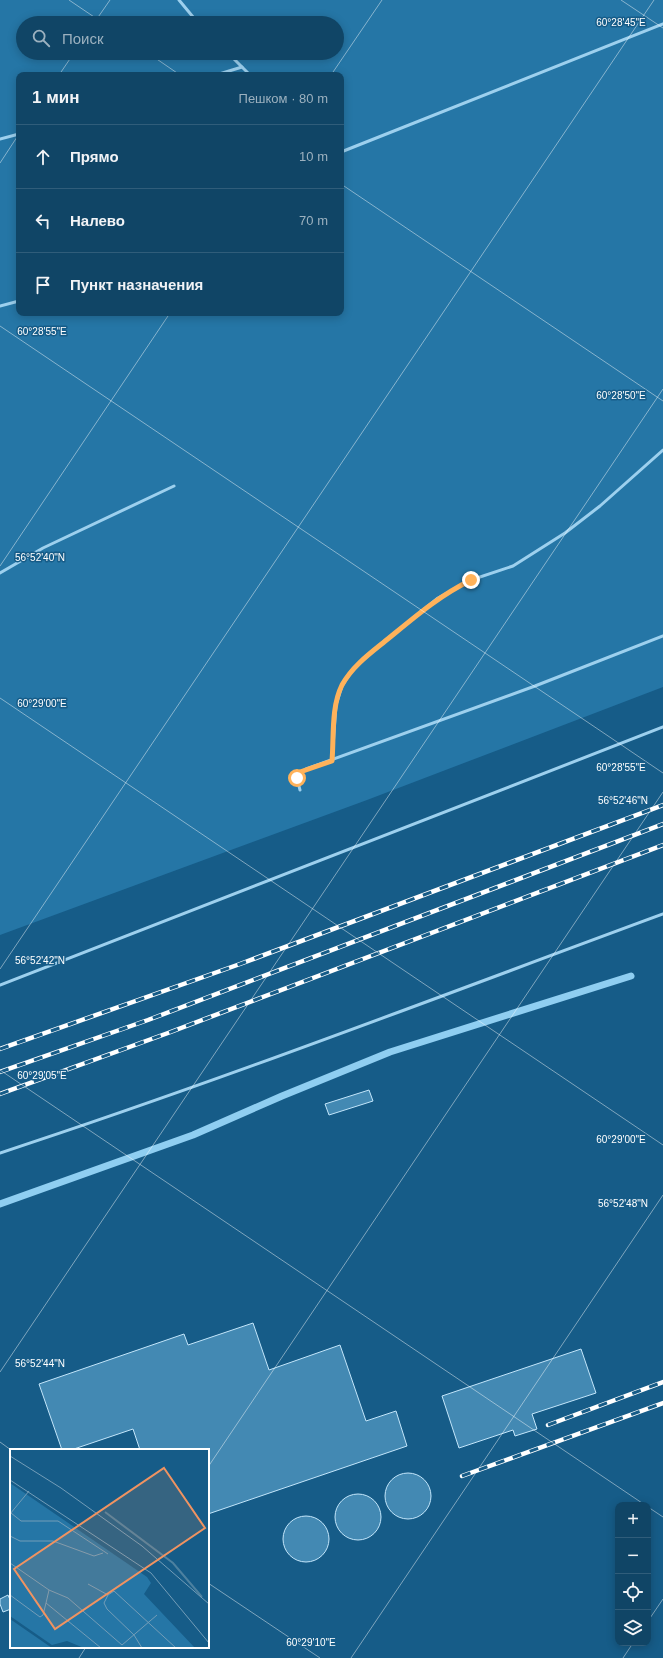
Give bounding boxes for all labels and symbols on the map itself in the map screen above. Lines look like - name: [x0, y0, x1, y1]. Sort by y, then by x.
- text: 60°28'45"E: [596, 17, 646, 28]
- text: 60°28'55"E: [17, 326, 67, 337]
- text: 60°28'50"E: [596, 390, 646, 401]
- text: 56°52'40"N: [15, 552, 65, 563]
- route end: [462, 571, 480, 589]
- text: 60°29'00"E: [17, 698, 67, 709]
- text: 60°28'55"E: [596, 762, 646, 773]
- route start: [288, 769, 306, 787]
- text: 56°52'46"N: [598, 795, 648, 806]
- text: 56°52'42"N: [15, 955, 65, 966]
- text: 60°29'05"E: [17, 1070, 67, 1081]
- text: 60°29'00"E: [596, 1134, 646, 1145]
- text: 56°52'48"N: [598, 1198, 648, 1209]
- text: 56°52'44"N: [15, 1358, 65, 1369]
- inset map: [10, 1449, 209, 1648]
- text: 60°29'10"E: [286, 1637, 336, 1648]

